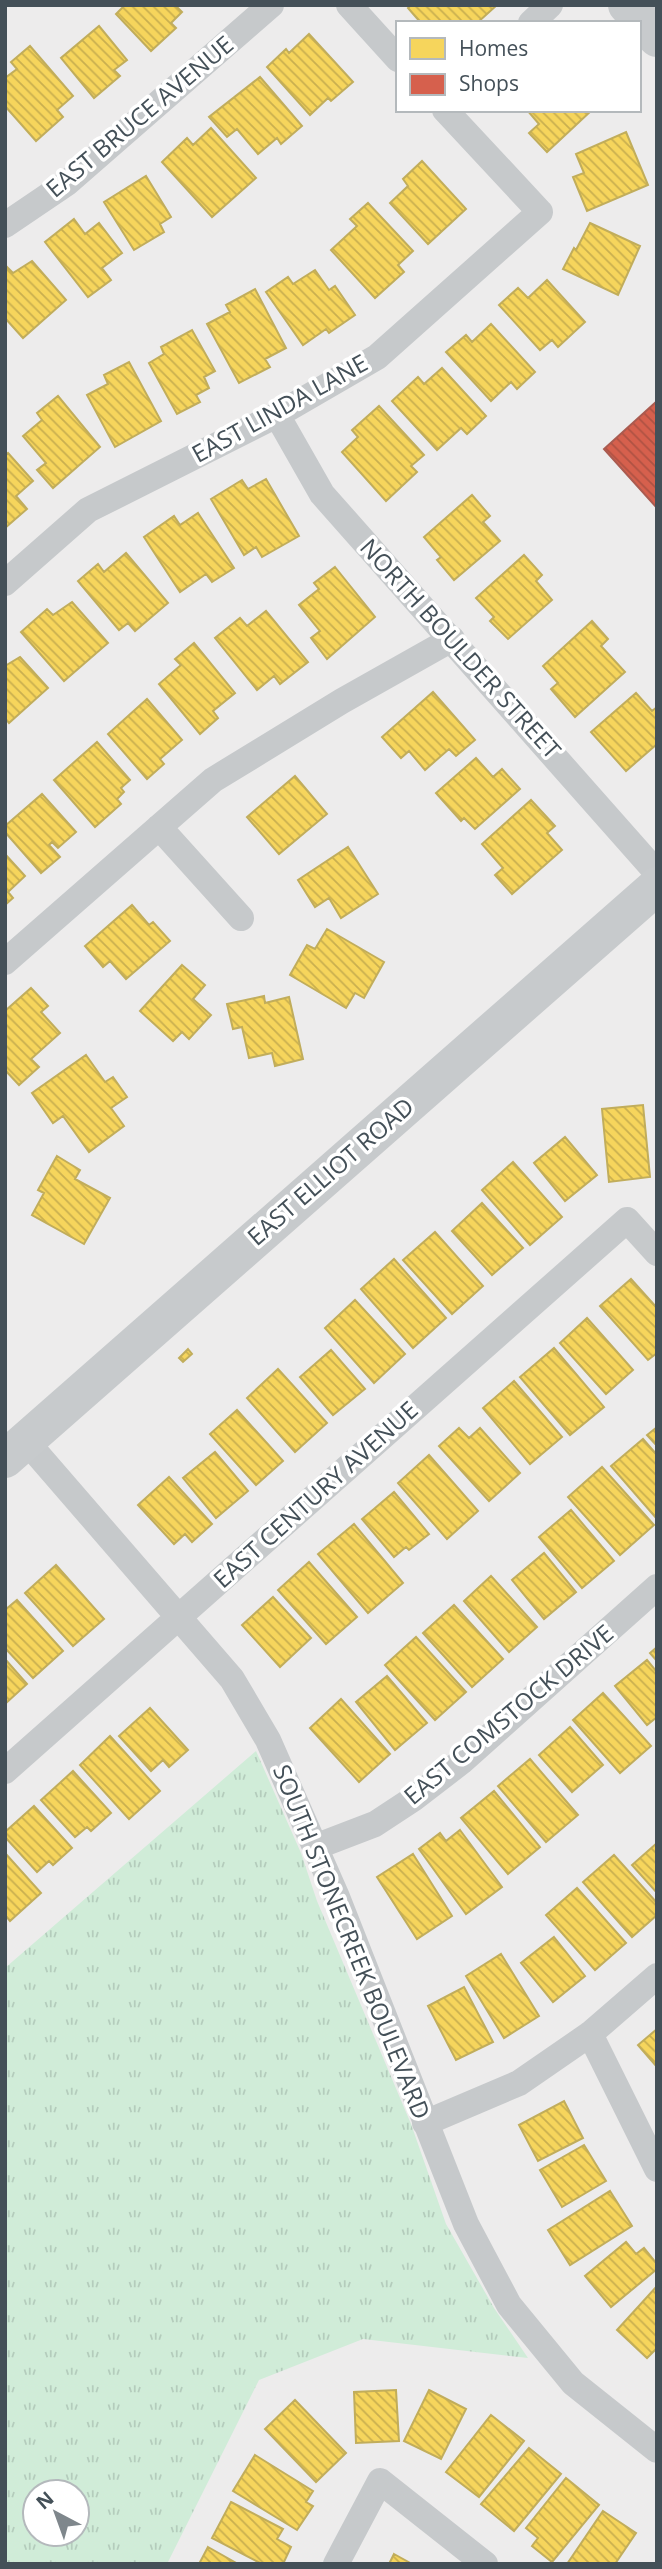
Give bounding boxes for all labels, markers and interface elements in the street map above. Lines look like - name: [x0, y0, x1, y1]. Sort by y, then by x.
- legend: [396, 21, 641, 112]
- street label: EAST BRUCE AVENUE: [38, 28, 240, 204]
- text: Homes: [459, 34, 528, 62]
- text: Shops: [459, 69, 519, 97]
- street label: EAST LINDA LANE: [185, 346, 373, 470]
- street label: NORTH BOULDER STREET: [353, 531, 569, 765]
- street label: EAST ELLIOT ROAD: [240, 1089, 420, 1252]
- street label: EAST CENTURY AVENUE: [206, 1393, 424, 1595]
- street label: EAST COMSTOCK DRIVE: [396, 1616, 620, 1811]
- street label: SOUTH STONECREEK BOULEVARD: [266, 1759, 439, 2124]
- north arrow: [21, 2478, 91, 2548]
- text: N: [30, 2485, 59, 2515]

